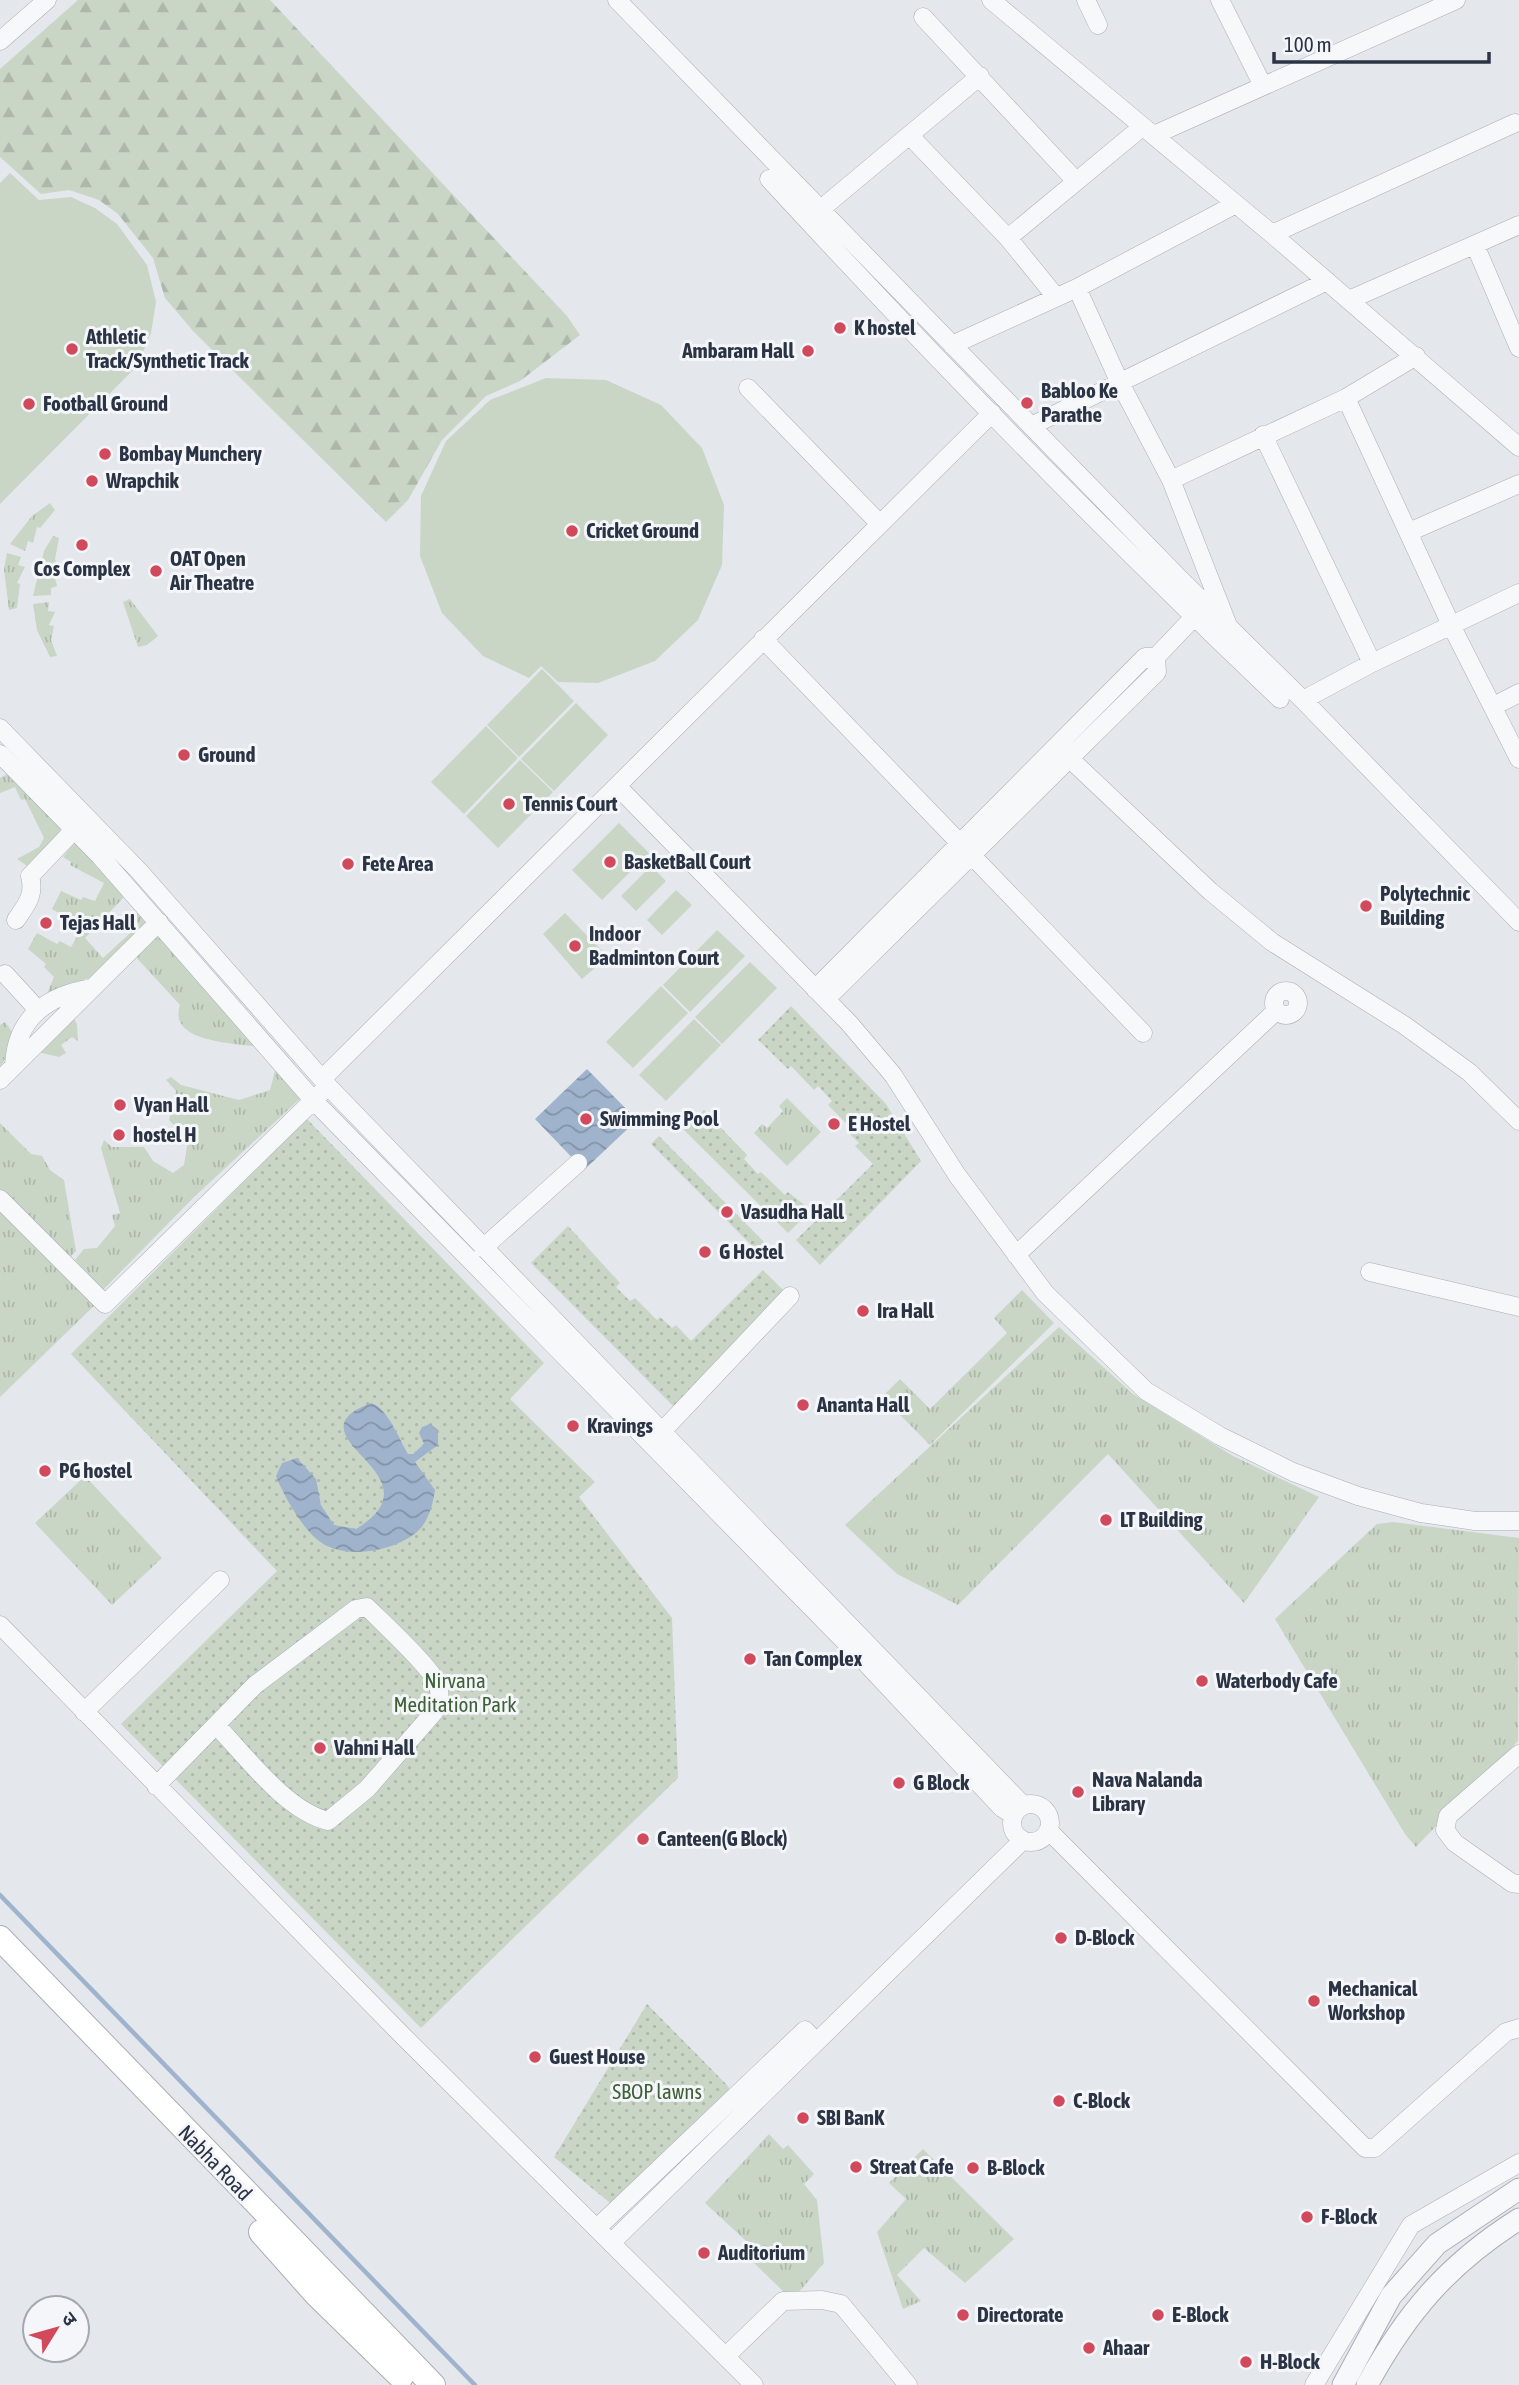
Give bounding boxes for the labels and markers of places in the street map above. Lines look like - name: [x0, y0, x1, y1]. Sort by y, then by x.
- place label: K hostel: [854, 315, 916, 339]
- marker: K hostel: [832, 320, 848, 336]
- place label: Athletic Track/Synthetic Track: [85, 324, 250, 372]
- place label: Ambaram Hall: [681, 338, 794, 362]
- marker: Athletic Track/Synthetic Track: [64, 341, 80, 357]
- marker: Ambaram Hall: [800, 343, 816, 359]
- place label: Babloo Ke Parathe: [1041, 378, 1118, 426]
- place label: Football Ground: [43, 391, 168, 415]
- marker: Babloo Ke Parathe: [1019, 395, 1035, 411]
- marker: Football Ground: [21, 396, 37, 412]
- place label: Bombay Munchery: [119, 441, 262, 465]
- marker: Bombay Munchery: [97, 446, 113, 462]
- place label: Wrapchik: [105, 468, 180, 492]
- marker: Wrapchik: [84, 473, 100, 489]
- place label: Cricket Ground: [586, 518, 699, 542]
- marker: Cricket Ground: [564, 523, 580, 539]
- marker: Cos Complex: [74, 537, 90, 553]
- place label: OAT Open Air Theatre: [169, 546, 254, 594]
- place label: Cos Complex: [33, 556, 131, 580]
- marker: OAT Open Air Theatre: [148, 563, 164, 579]
- place label: Ground: [198, 742, 256, 766]
- marker: Ground: [176, 747, 192, 763]
- place label: Tennis Court: [523, 791, 617, 815]
- marker: Tennis Court: [501, 796, 517, 812]
- place label: BasketBall Court: [624, 849, 751, 873]
- place label: Fete Area: [362, 851, 434, 875]
- marker: BasketBall Court: [602, 854, 618, 870]
- marker: Fete Area: [340, 856, 356, 872]
- place label: Polytechnic Building: [1380, 881, 1470, 929]
- marker: Polytechnic Building: [1358, 898, 1374, 914]
- place label: Tejas Hall: [60, 910, 136, 934]
- marker: Tejas Hall: [38, 915, 54, 931]
- place label: Indoor Badminton Court: [589, 921, 719, 969]
- marker: Indoor Badminton Court: [567, 938, 583, 954]
- place label: Vyan Hall: [133, 1092, 209, 1116]
- marker: Vyan Hall: [112, 1097, 128, 1113]
- place label: Swimming Pool: [600, 1106, 719, 1130]
- marker: Swimming Pool: [578, 1111, 594, 1127]
- place label: E Hostel: [848, 1111, 911, 1135]
- marker: E Hostel: [826, 1116, 842, 1132]
- place label: hostel H: [133, 1122, 196, 1146]
- marker: hostel H: [111, 1127, 127, 1143]
- place label: Vasudha Hall: [740, 1199, 844, 1223]
- marker: Vasudha Hall: [719, 1204, 735, 1220]
- place label: G Hostel: [719, 1239, 784, 1263]
- marker: G Hostel: [697, 1244, 713, 1260]
- place label: Ira Hall: [877, 1298, 934, 1322]
- marker: Ira Hall: [855, 1303, 871, 1319]
- place label: Ananta Hall: [816, 1392, 910, 1416]
- marker: Ananta Hall: [795, 1397, 811, 1413]
- place label: Kravings: [587, 1413, 654, 1437]
- marker: Kravings: [565, 1418, 581, 1434]
- place label: PG hostel: [59, 1458, 132, 1482]
- marker: PG hostel: [37, 1463, 53, 1479]
- place label: LT Building: [1120, 1507, 1204, 1531]
- marker: LT Building: [1098, 1512, 1114, 1528]
- place label: Tan Complex: [764, 1646, 863, 1670]
- marker: Tan Complex: [742, 1651, 758, 1667]
- place label: Waterbody Cafe: [1215, 1668, 1338, 1692]
- marker: Waterbody Cafe: [1194, 1673, 1210, 1689]
- place label: Vahni Hall: [333, 1735, 415, 1759]
- marker: Vahni Hall: [312, 1740, 328, 1756]
- place label: Nava Nalanda Library: [1092, 1767, 1203, 1815]
- place label: G Block: [913, 1770, 970, 1794]
- marker: G Block: [891, 1775, 907, 1791]
- marker: Nava Nalanda Library: [1070, 1784, 1086, 1800]
- place label: Canteen(G Block): [657, 1826, 788, 1850]
- marker: Canteen(G Block): [635, 1831, 651, 1847]
- place label: D-Block: [1075, 1925, 1135, 1949]
- marker: D-Block: [1053, 1930, 1069, 1946]
- place label: Mechanical Workshop: [1327, 1976, 1418, 2024]
- marker: Mechanical Workshop: [1306, 1993, 1322, 2009]
- place label: Guest House: [549, 2044, 645, 2068]
- marker: Guest House: [527, 2049, 543, 2065]
- place label: C-Block: [1073, 2088, 1131, 2112]
- marker: C-Block: [1051, 2093, 1067, 2109]
- place label: SBI BanK: [817, 2105, 885, 2129]
- marker: SBI BanK: [795, 2110, 811, 2126]
- place label: Streat Cafe: [870, 2154, 954, 2178]
- place label: B-Block: [987, 2155, 1045, 2179]
- marker: Streat Cafe: [848, 2159, 864, 2175]
- marker: B-Block: [965, 2160, 981, 2176]
- place label: F-Block: [1321, 2204, 1378, 2228]
- marker: F-Block: [1299, 2209, 1315, 2225]
- place label: Auditorium: [717, 2240, 805, 2264]
- marker: Auditorium: [696, 2245, 712, 2261]
- place label: Directorate: [977, 2302, 1064, 2326]
- place label: E-Block: [1172, 2302, 1229, 2326]
- marker: Directorate: [955, 2307, 971, 2323]
- marker: E-Block: [1150, 2307, 1166, 2323]
- place label: Ahaar: [1102, 2335, 1150, 2359]
- marker: Ahaar: [1081, 2340, 1097, 2356]
- place label: H-Block: [1260, 2349, 1320, 2373]
- marker: H-Block: [1238, 2354, 1254, 2370]

